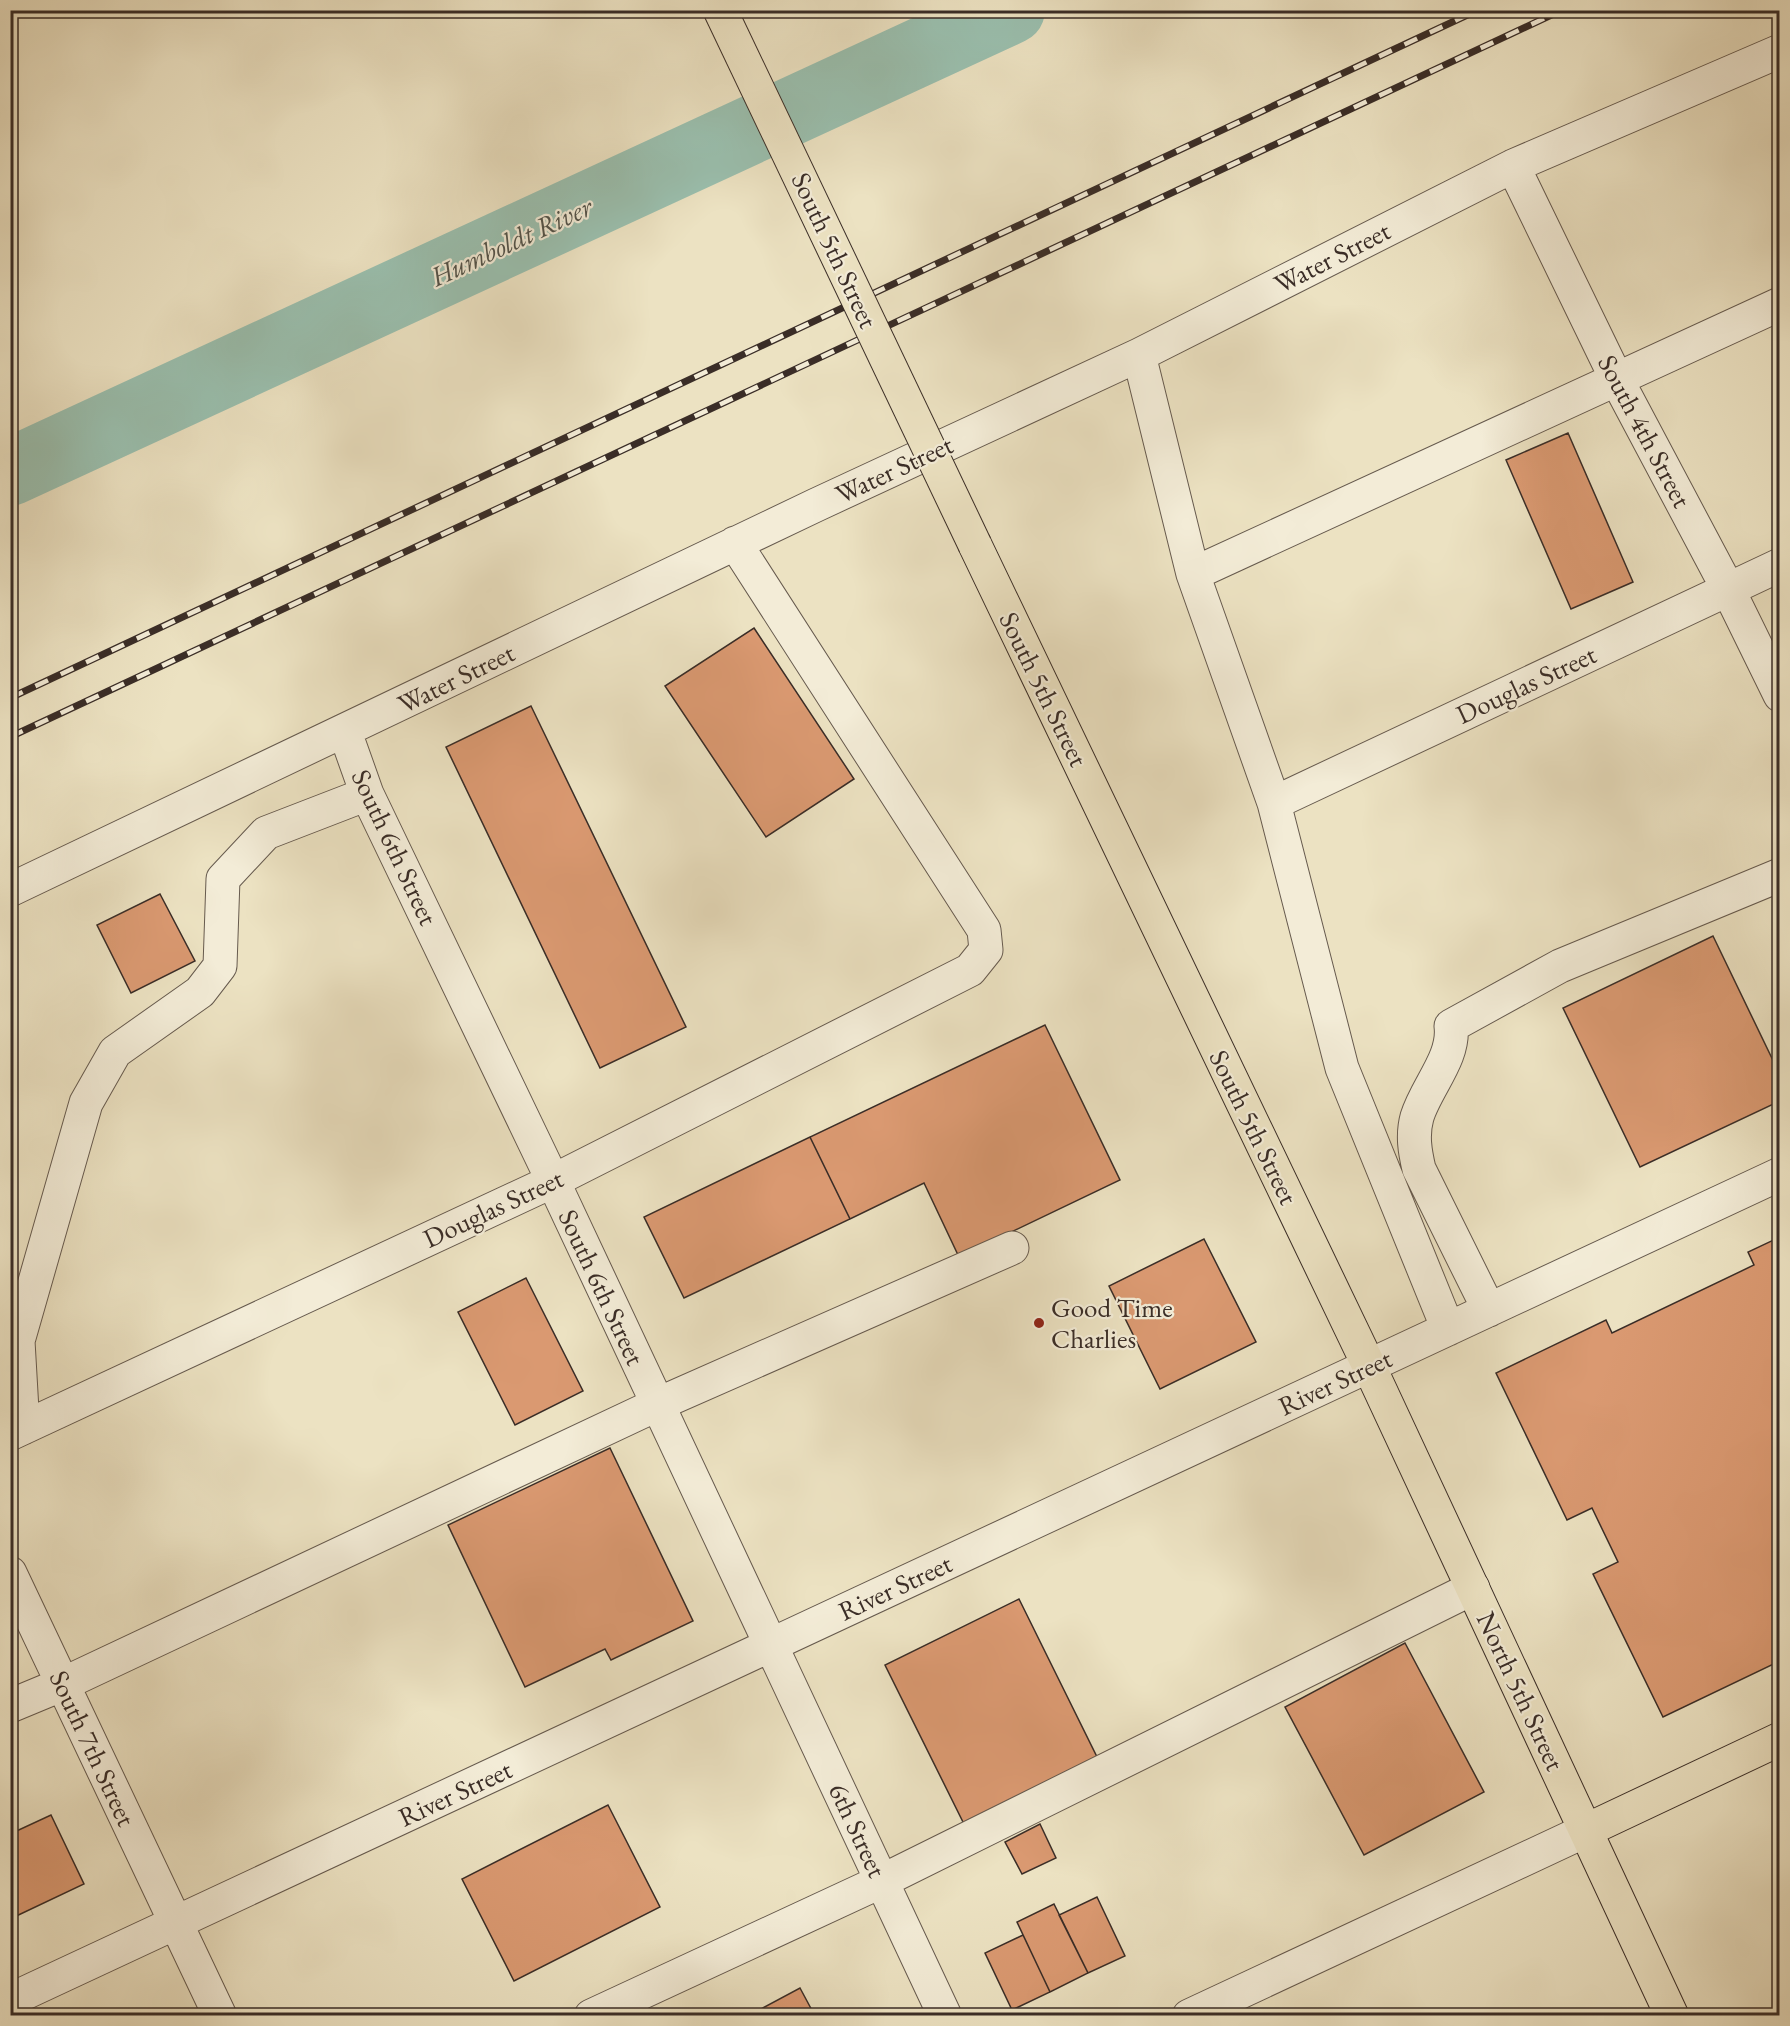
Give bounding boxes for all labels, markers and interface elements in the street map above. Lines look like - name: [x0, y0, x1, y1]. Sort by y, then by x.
- street label: South 5th Street: [784, 166, 887, 334]
- water label: Humboldt River: [423, 187, 599, 295]
- street label: Water Street: [1268, 213, 1396, 301]
- street label: South 4th Street: [1590, 349, 1700, 514]
- street label: Water Street: [830, 426, 959, 511]
- street label: South 5th Street: [991, 606, 1097, 773]
- street label: Water Street: [392, 635, 521, 721]
- street label: Douglas Street: [1450, 636, 1602, 732]
- street label: South 6th Street: [344, 763, 447, 931]
- street label: South 5th Street: [1201, 1044, 1307, 1211]
- street label: Douglas Street: [417, 1160, 569, 1256]
- street label: South 6th Street: [551, 1203, 654, 1371]
- place label: Good Time Charlies: [1051, 1290, 1173, 1356]
- marker: Good Time Charlies: [1032, 1316, 1046, 1330]
- street label: River Street: [1273, 1340, 1398, 1423]
- street label: River Street: [833, 1545, 958, 1628]
- street label: North 5th Street: [1469, 1606, 1573, 1777]
- street label: South 7th Street: [42, 1664, 145, 1832]
- street label: River Street: [393, 1751, 518, 1834]
- street label: 6th Street: [821, 1777, 895, 1883]

